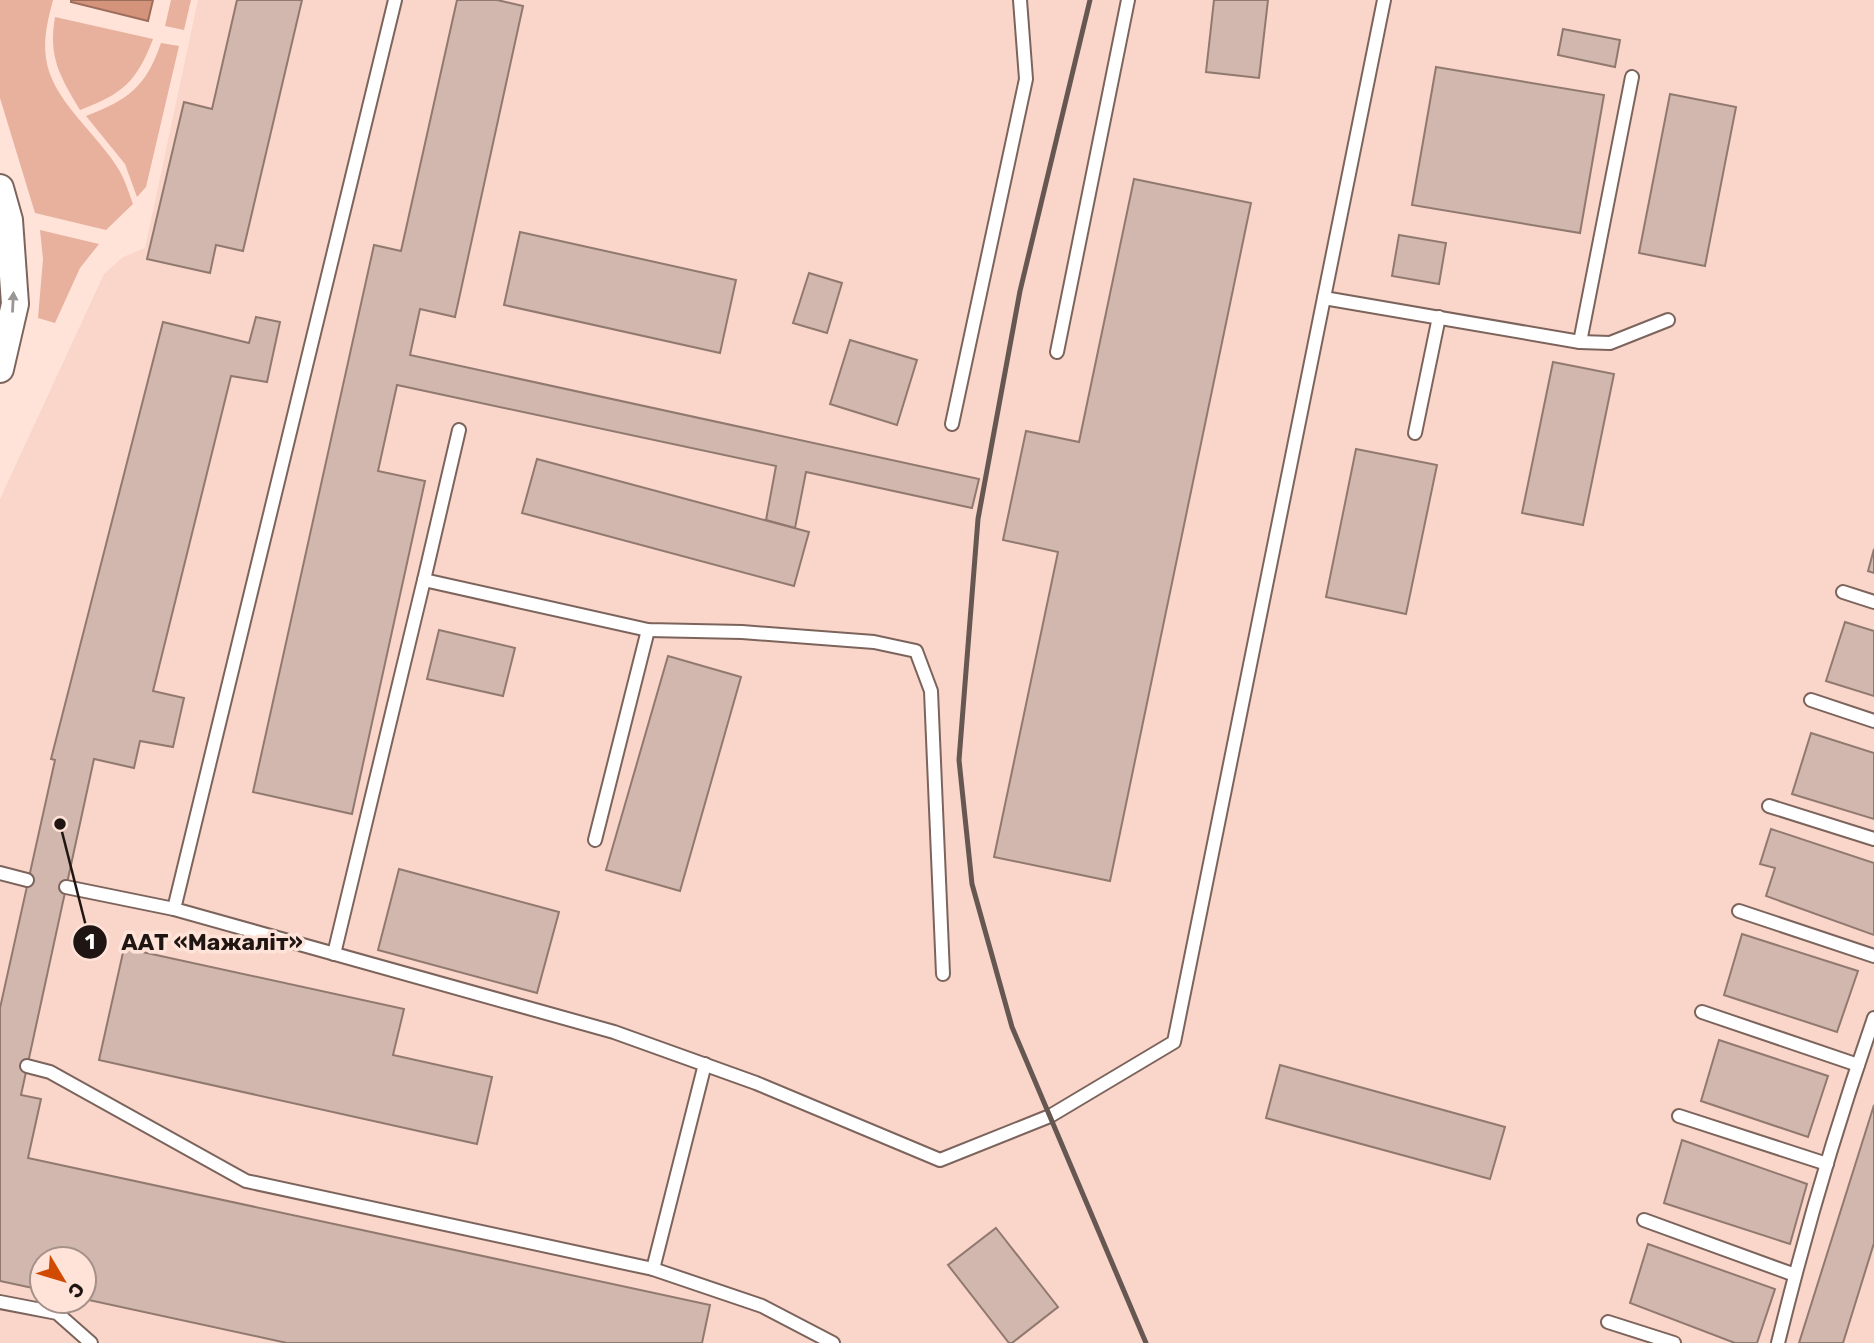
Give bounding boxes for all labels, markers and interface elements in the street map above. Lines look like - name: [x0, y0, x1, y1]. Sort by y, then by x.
- one-way arrow: [8, 291, 19, 313]
- callout: ААТ «Мажаліт»: [72, 920, 317, 964]
- text: ААТ «Мажаліт»: [121, 928, 303, 956]
- text: 1: [85, 929, 95, 954]
- north arrow: [28, 1245, 98, 1315]
- text: С: [63, 1278, 89, 1302]

